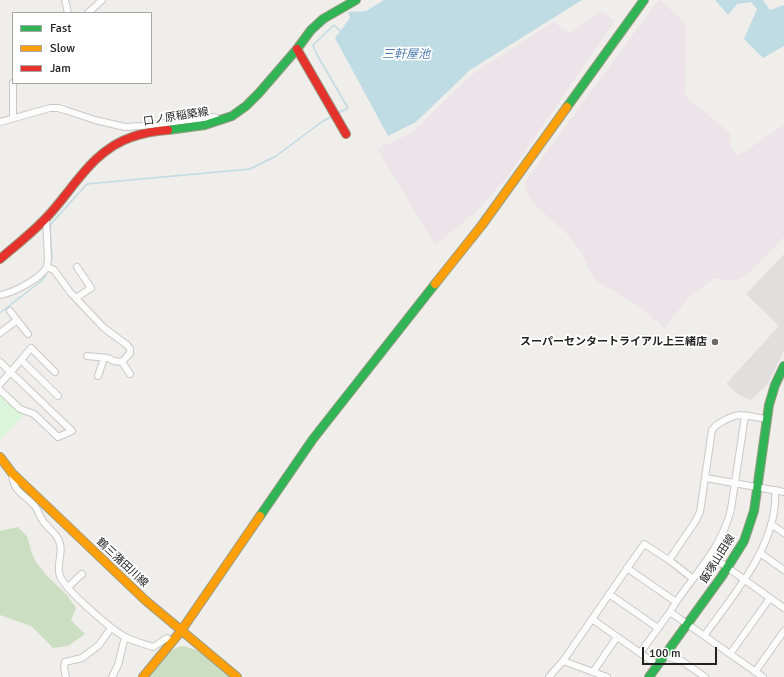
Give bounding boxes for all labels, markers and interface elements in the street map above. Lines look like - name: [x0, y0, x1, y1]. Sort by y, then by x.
- legend: [12, 12, 152, 84]
- text: Fast: [50, 21, 71, 36]
- text: Slow: [50, 41, 75, 56]
- water label: 三軒屋池: [382, 48, 430, 62]
- text: Jam: [50, 61, 71, 76]
- street label: 口ノ原稲築線: [142, 105, 210, 129]
- place label: スーパーセンタートライアル上三緒店: [520, 335, 707, 349]
- marker: スーパーセンタートライアル上三緒店: [710, 337, 720, 347]
- street label: 飯塚山田線: [698, 532, 738, 586]
- street label: 鶴三潴田川線: [93, 536, 151, 590]
- scale bar: [644, 639, 719, 665]
- text: 100 m: [649, 646, 681, 661]

